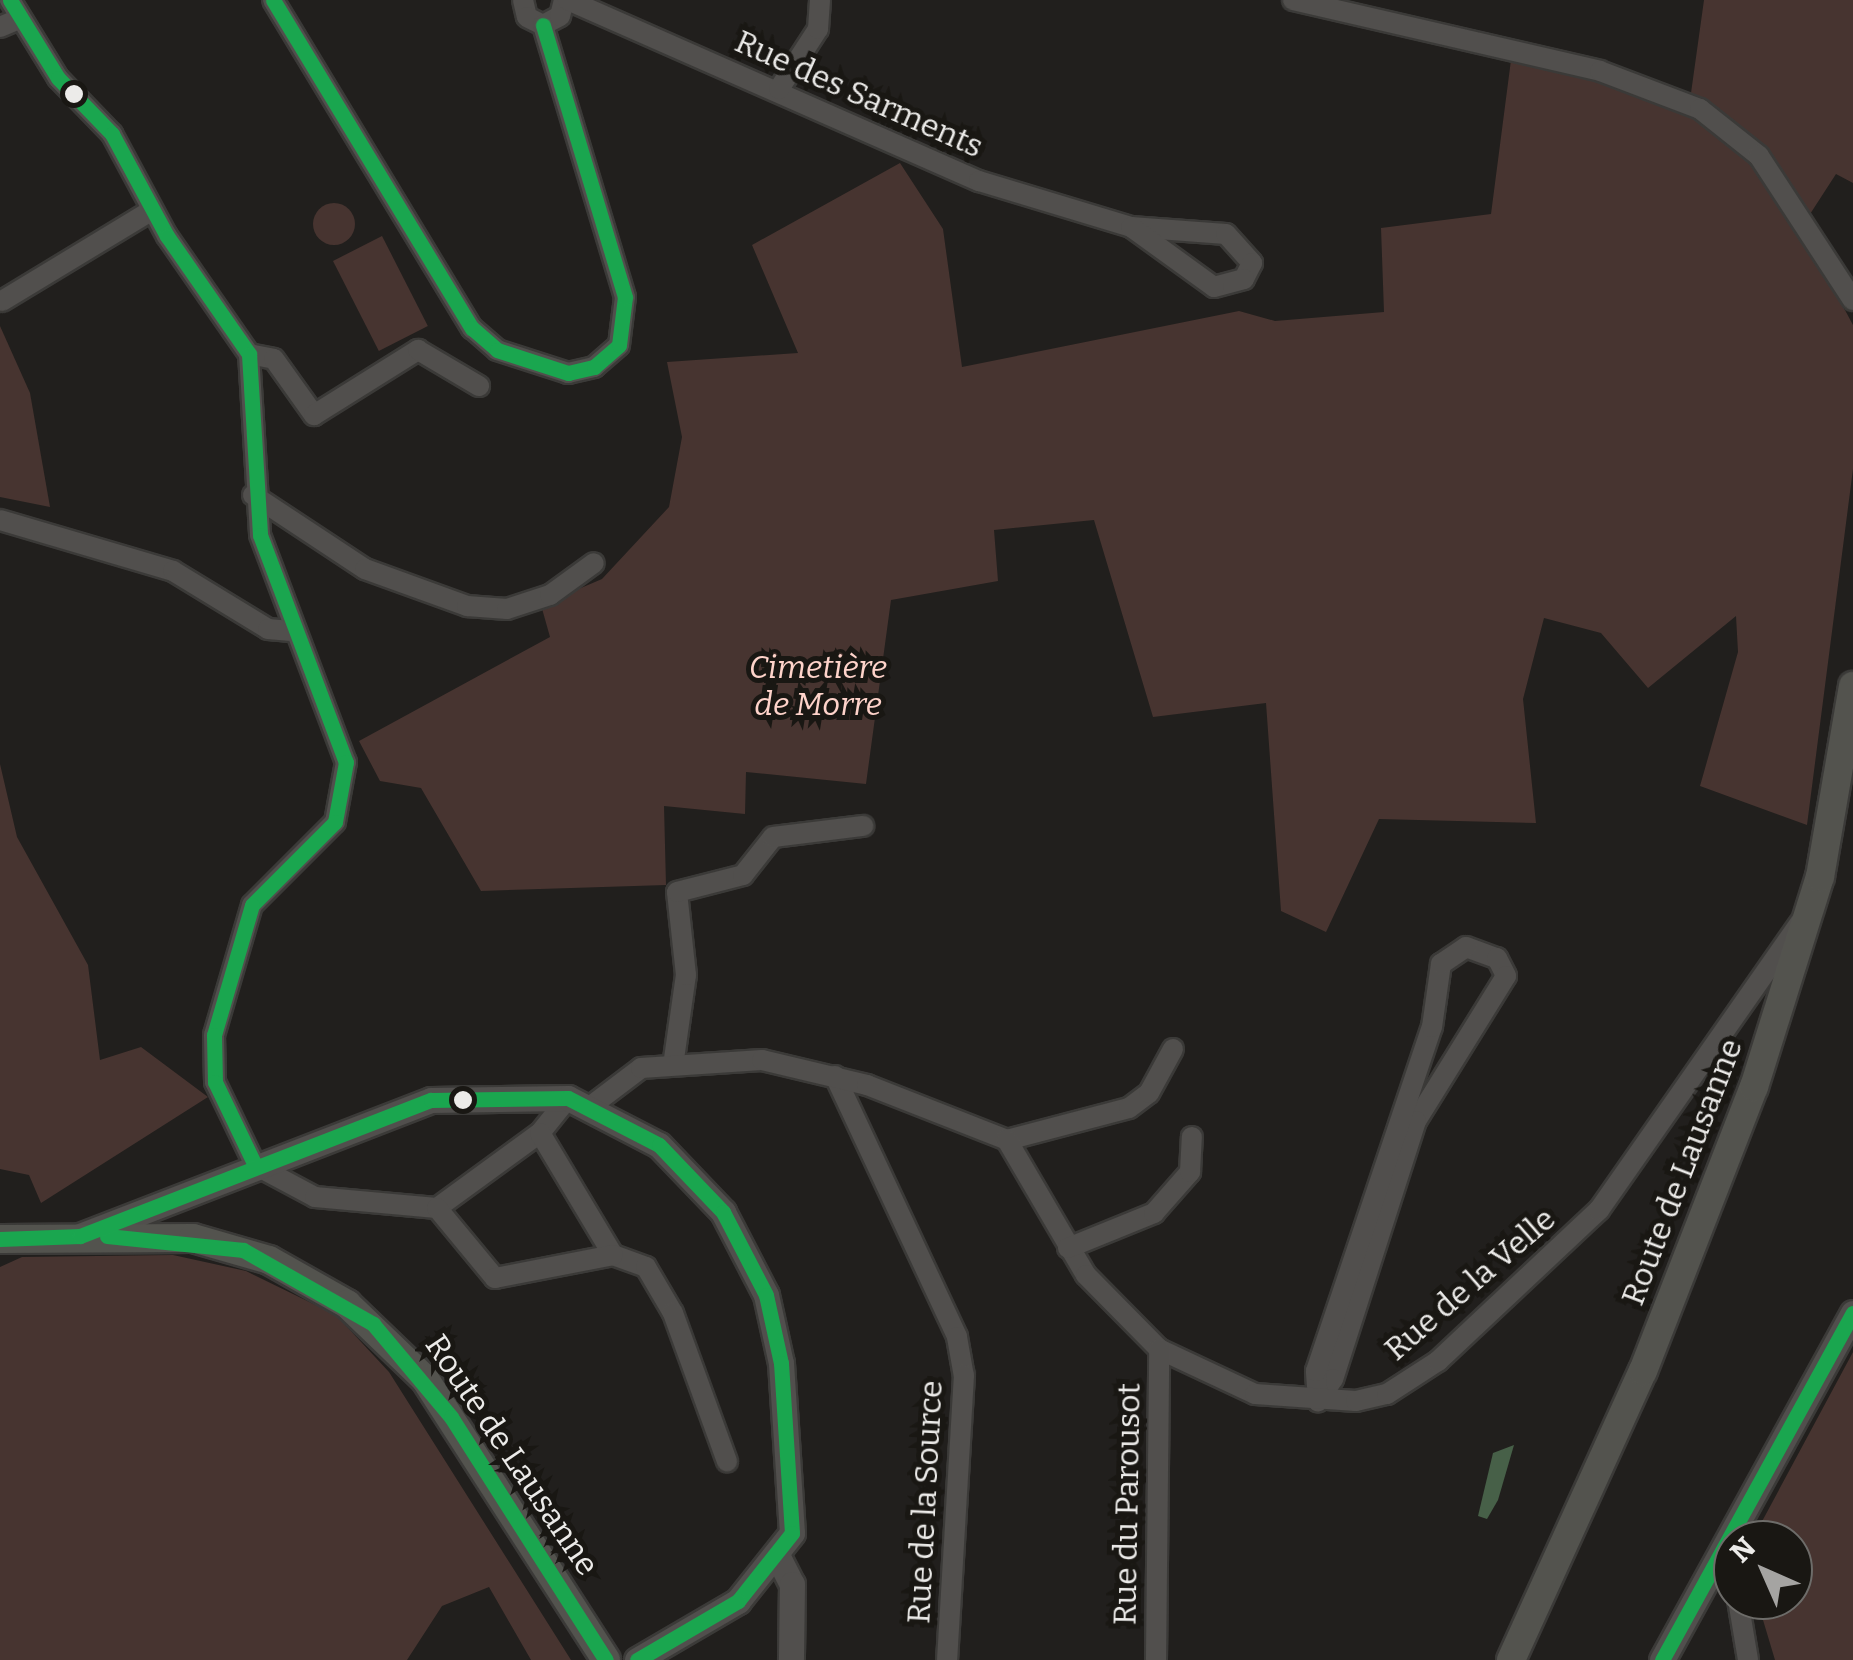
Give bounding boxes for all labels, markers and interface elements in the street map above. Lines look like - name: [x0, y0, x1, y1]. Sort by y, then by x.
- street label: Rue des Sarments: [729, 22, 989, 166]
- unlabelled marker: [64, 84, 84, 104]
- park label: Cimetière de Morre: [749, 649, 887, 724]
- street label: Route de Lausanne: [1614, 1033, 1750, 1311]
- unlabelled marker: [453, 1090, 473, 1110]
- street label: Rue de la Velle: [1377, 1200, 1563, 1368]
- street label: Route de Lausanne: [417, 1327, 607, 1583]
- street label: Rue de la Source: [899, 1379, 951, 1625]
- street label: Rue du Parousot: [1106, 1383, 1148, 1625]
- north arrow: [1713, 1520, 1813, 1620]
- text: N: [1724, 1531, 1762, 1569]

